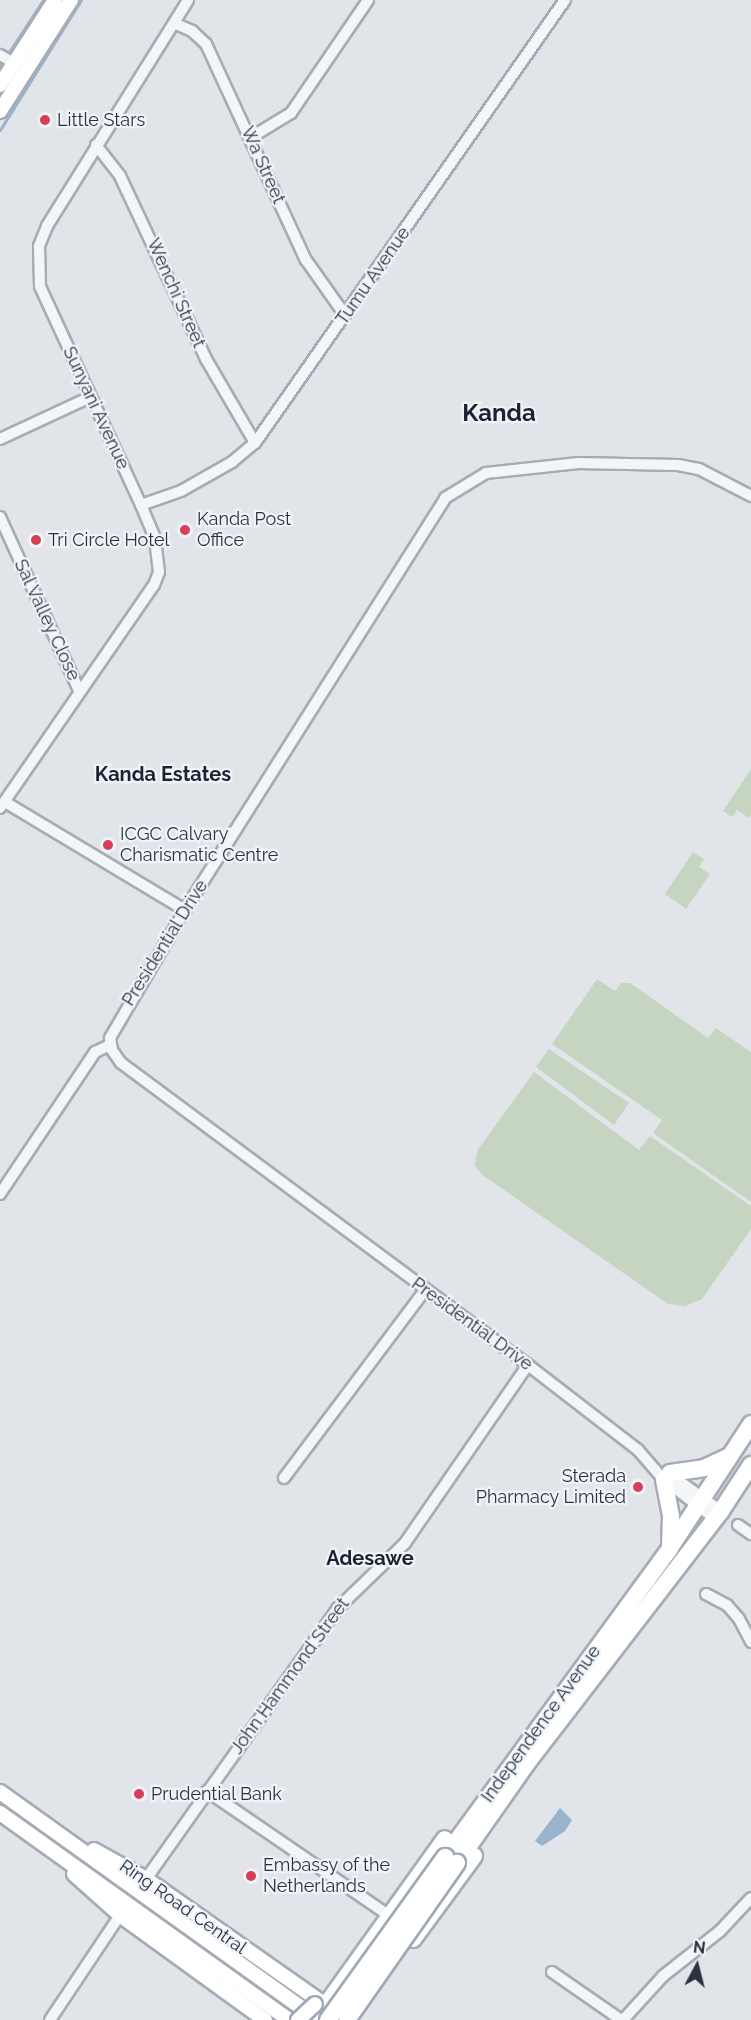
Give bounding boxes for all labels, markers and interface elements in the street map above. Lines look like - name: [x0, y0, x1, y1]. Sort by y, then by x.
- place label: Little Stars: [57, 109, 145, 131]
- marker: Little Stars: [38, 113, 52, 127]
- street label: Wa Street: [236, 123, 290, 207]
- street label: Tumu Avenue: [331, 223, 415, 329]
- street label: Wenchi Street: [142, 235, 210, 351]
- street label: Sunyani Avenue: [58, 343, 134, 473]
- district label: Kanda: [462, 399, 536, 427]
- place label: Kanda Post Office: [197, 509, 291, 552]
- marker: Kanda Post Office: [178, 523, 192, 537]
- place label: Tri Circle Hotel: [48, 529, 169, 551]
- marker: Tri Circle Hotel: [29, 533, 43, 547]
- street label: Sal Valley Close: [9, 555, 85, 685]
- district label: Kanda Estates: [95, 762, 231, 786]
- place label: ICGC Calvary Charismatic Centre: [120, 824, 278, 866]
- marker: ICGC Calvary Charismatic Centre: [101, 838, 115, 852]
- street label: Presidential Drive: [117, 876, 213, 1010]
- street label: Presidential Drive: [407, 1273, 537, 1375]
- place label: Sterada Pharmacy Limited: [475, 1466, 626, 1508]
- marker: Sterada Pharmacy Limited: [631, 1480, 645, 1494]
- district label: Adesawe: [326, 1546, 414, 1570]
- street label: John Hammond Street: [226, 1594, 354, 1758]
- street label: Independence Avenue: [477, 1641, 605, 1807]
- place label: Prudential Bank: [151, 1783, 282, 1805]
- marker: Prudential Bank: [132, 1787, 146, 1801]
- street label: Ring Road Central: [115, 1855, 251, 1959]
- place label: Embassy of the Netherlands: [263, 1855, 391, 1898]
- marker: Embassy of the Netherlands: [244, 1869, 258, 1883]
- north arrow: [667, 1936, 727, 1996]
- text: N: [692, 1937, 706, 1958]

